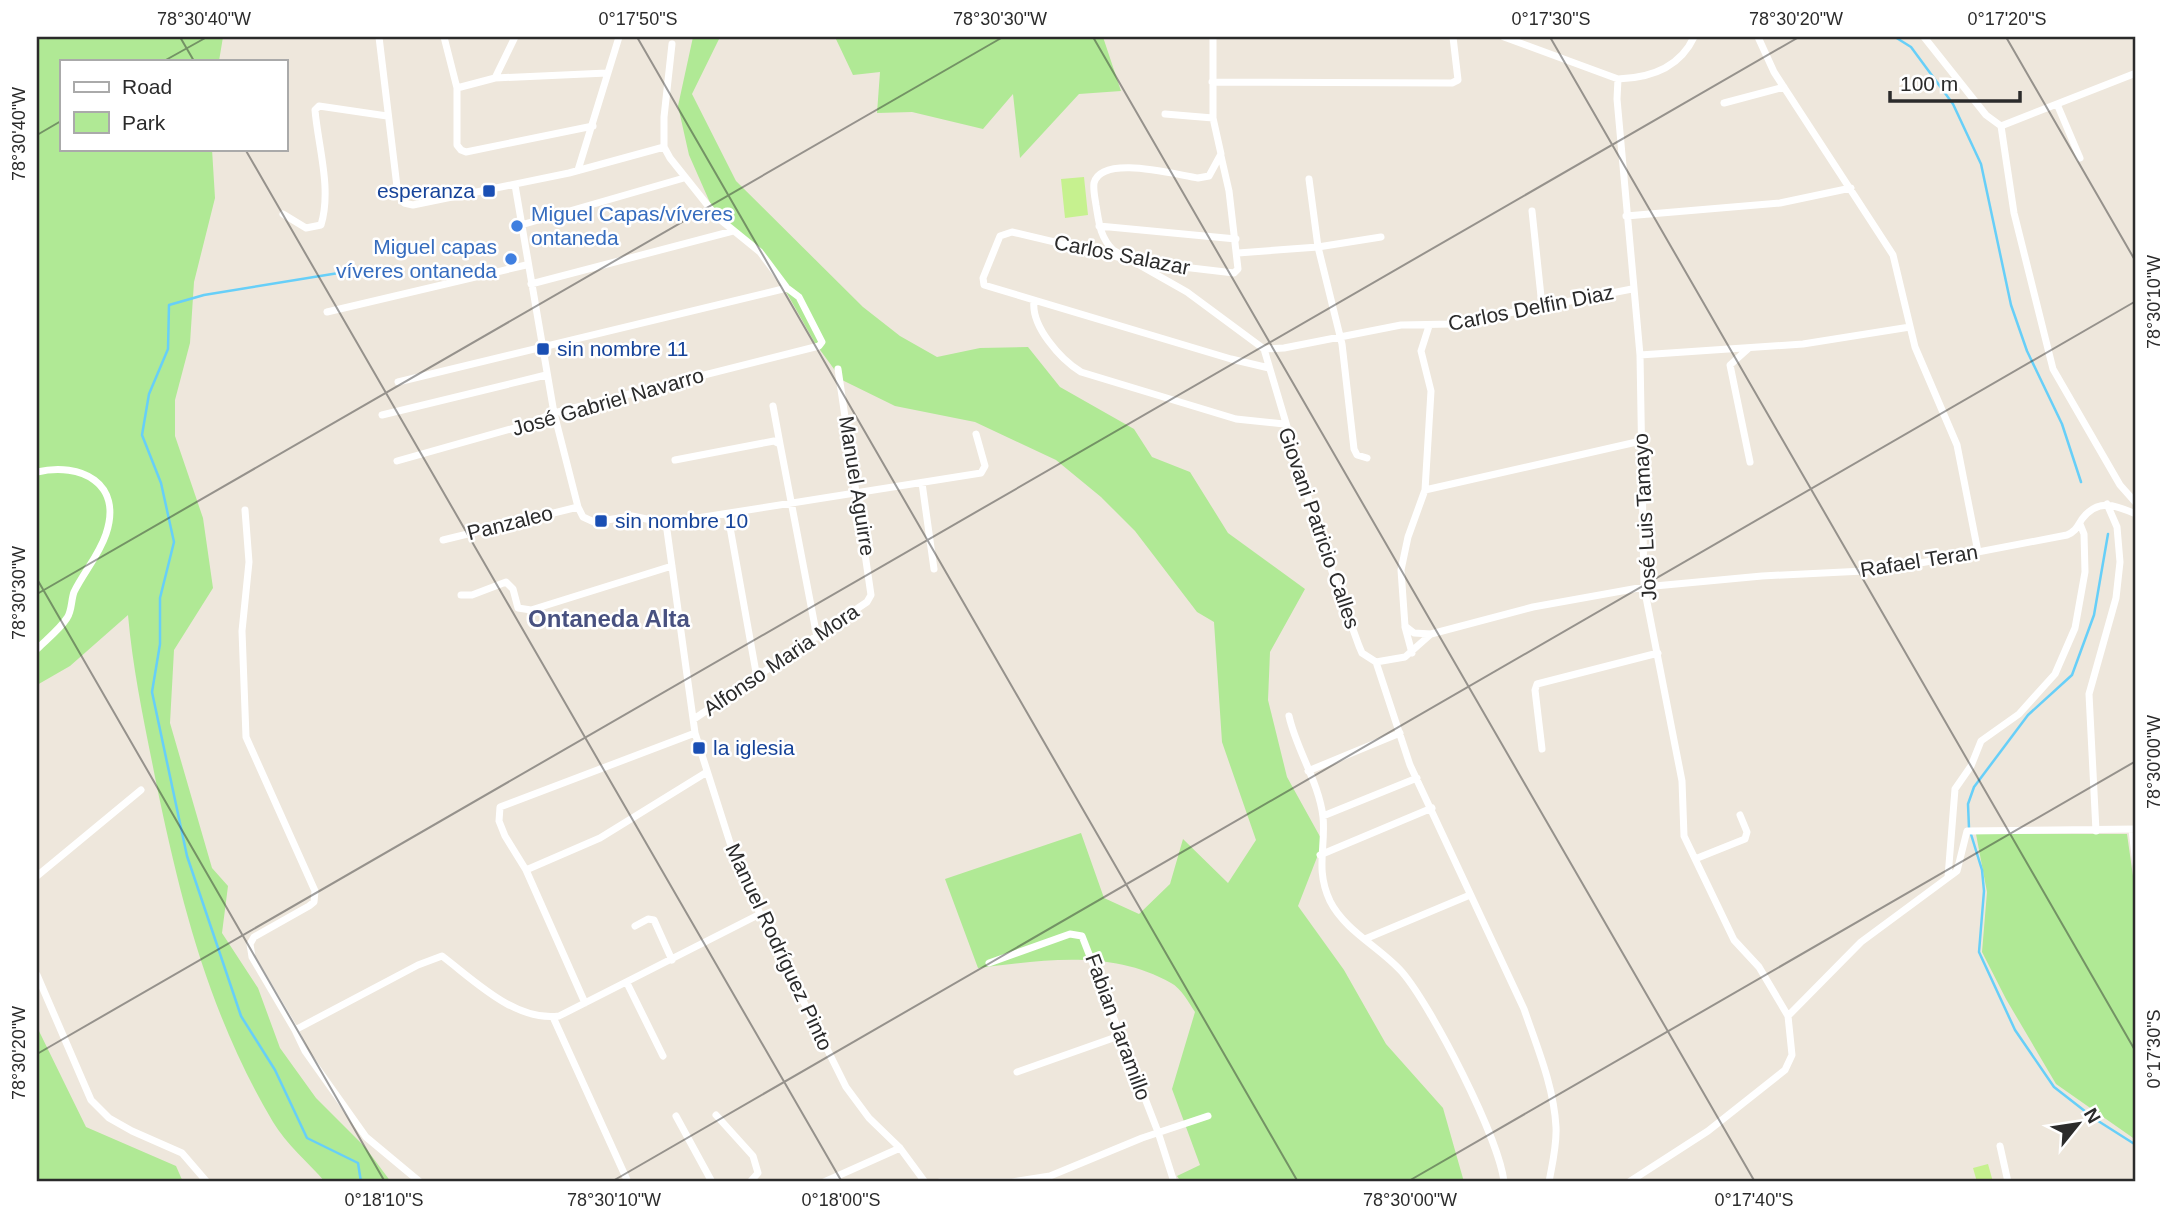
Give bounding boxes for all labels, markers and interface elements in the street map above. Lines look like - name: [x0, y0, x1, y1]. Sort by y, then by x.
- text: 78°30'40"W: [157, 9, 251, 29]
- text: 0°17'50"S: [598, 9, 678, 29]
- text: 78°30'30"W: [953, 9, 1047, 29]
- text: 0°17'30"S: [1511, 9, 1591, 29]
- text: 78°30'20"W: [1749, 9, 1843, 29]
- text: 0°17'20"S: [1967, 9, 2047, 29]
- legend: [60, 60, 287, 150]
- scale bar: [1890, 60, 2019, 104]
- text: 100 m: [1900, 72, 1958, 95]
- text: Road: [122, 75, 172, 98]
- text: 78°30'40"W: [9, 87, 29, 181]
- text: Park: [122, 111, 166, 134]
- place label: esperanza: [377, 179, 475, 202]
- marker: esperanza: [481, 183, 497, 199]
- place label: Miguel Capas/víveres ontaneda: [531, 202, 733, 249]
- marker: Miguel Capas/víveres ontaneda: [509, 218, 525, 234]
- street label: Carlos Salazar: [1052, 230, 1192, 279]
- place label: Miguel capas víveres ontaneda: [336, 235, 497, 282]
- marker: Miguel capas víveres ontaneda: [503, 251, 519, 267]
- text: 78°30'10"W: [2144, 255, 2164, 349]
- street label: Carlos Delfin Diaz: [1446, 280, 1616, 335]
- place label: sin nombre 11: [557, 337, 689, 360]
- marker: sin nombre 11: [535, 341, 551, 357]
- street label: José Gabriel Navarro: [509, 363, 706, 440]
- street label: Manuel Aguirre: [835, 414, 880, 557]
- street label: Giovani Patricio Calles: [1274, 424, 1365, 631]
- street label: José Luis Tamayo: [1629, 433, 1660, 601]
- street label: Panzaleo: [465, 501, 555, 544]
- place label: sin nombre 10: [615, 509, 748, 532]
- marker: sin nombre 10: [593, 513, 609, 529]
- street label: Rafael Teran: [1859, 540, 1979, 581]
- text: 78°30'30"W: [9, 546, 29, 640]
- street label: Alfonso Maria Mora: [699, 599, 863, 720]
- district label: Ontaneda Alta: [528, 605, 691, 632]
- text: 78°30'00"W: [2144, 715, 2164, 809]
- place label: la iglesia: [713, 736, 795, 759]
- marker: la iglesia: [691, 740, 707, 756]
- street label: Manuel Rodríguez Pinto: [721, 840, 837, 1054]
- street label: Fabian Jaramillo: [1081, 951, 1156, 1103]
- text: 78°30'20"W: [9, 1006, 29, 1100]
- text: 0°17'30"S: [2144, 1009, 2164, 1089]
- north arrow: [2044, 1090, 2114, 1160]
- text: N: [2080, 1105, 2105, 1127]
- text: 0°18'10"S: [344, 1190, 424, 1210]
- text: 78°30'10"W: [567, 1190, 661, 1210]
- text: 0°18'00"S: [801, 1190, 881, 1210]
- text: 78°30'00"W: [1363, 1190, 1457, 1210]
- text: 0°17'40"S: [1714, 1190, 1794, 1210]

